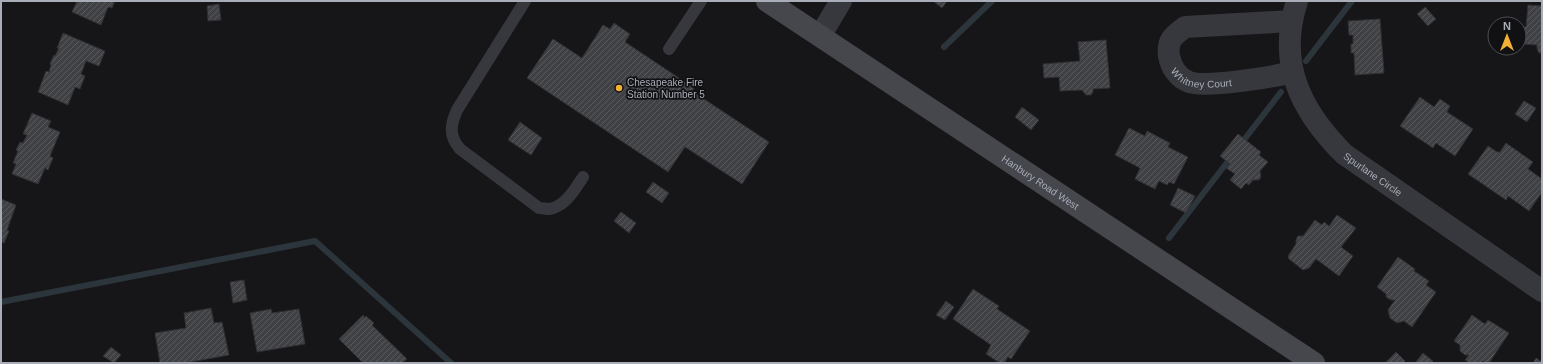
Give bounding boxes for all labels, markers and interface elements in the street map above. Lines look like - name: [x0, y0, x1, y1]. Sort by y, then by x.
- north arrow: [1487, 16, 1527, 56]
- text: N: [1503, 20, 1511, 32]
- street label: Whitney Court: [1169, 66, 1232, 90]
- place label: Chesapeake Fire Station Number 5: [627, 77, 705, 100]
- marker: Chesapeake Fire Station Number 5: [614, 83, 624, 93]
- street label: Spurlane Circle: [1341, 150, 1404, 199]
- street label: Hanbury Road West: [1000, 153, 1081, 212]

